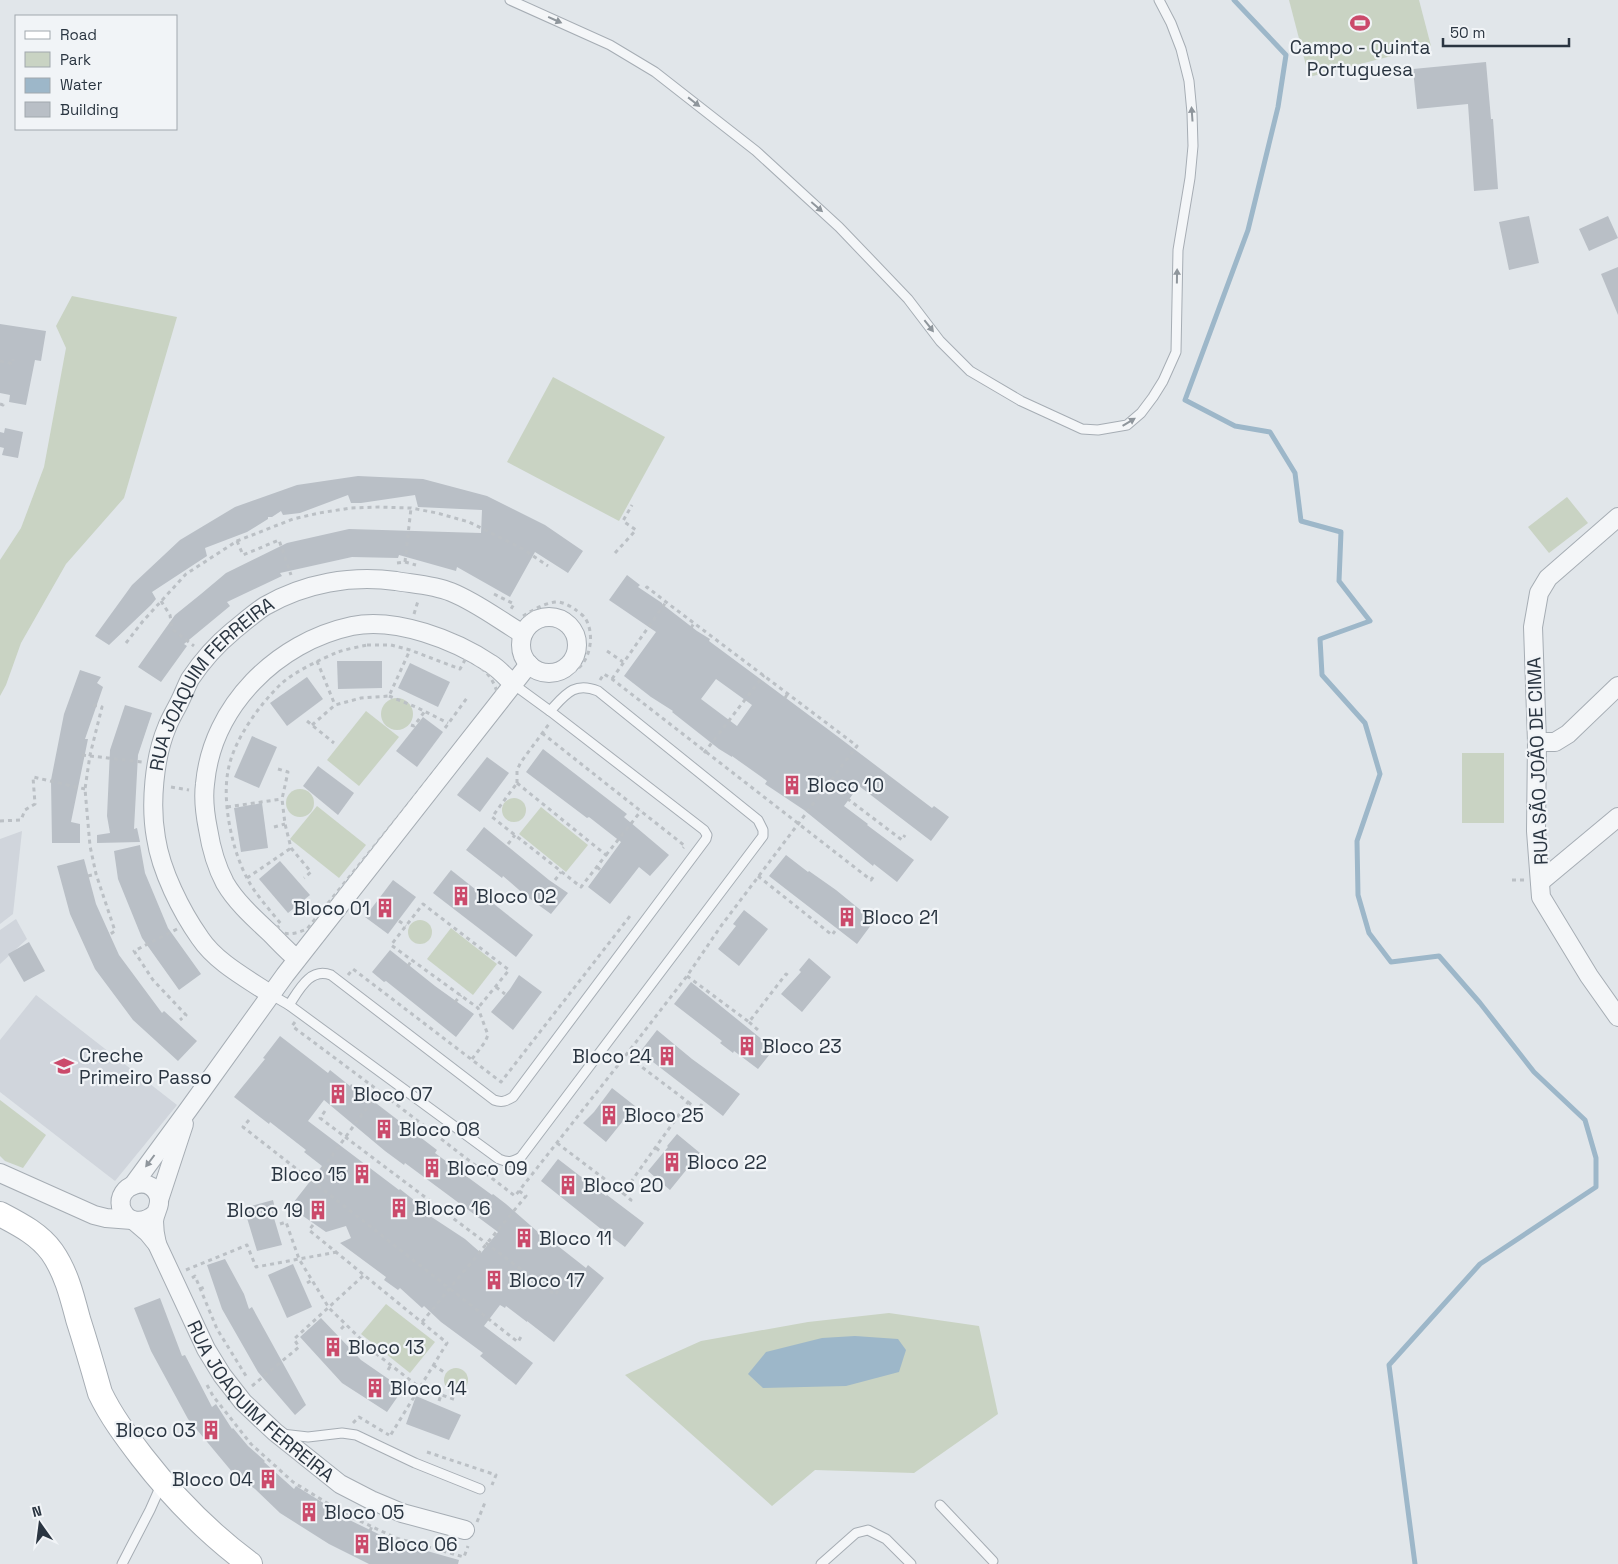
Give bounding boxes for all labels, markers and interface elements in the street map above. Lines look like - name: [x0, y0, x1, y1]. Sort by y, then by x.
- sports icon: Campo - Quinta Portuguesa: [1349, 12, 1371, 34]
- legend: [15, 15, 178, 130]
- scale bar: [1443, 15, 1569, 47]
- one-way arrow: [548, 16, 562, 24]
- text: 50 m: [1450, 23, 1485, 42]
- text: Road: [60, 25, 97, 44]
- place label: Campo - Quinta Portuguesa: [1290, 35, 1430, 82]
- text: Park: [60, 50, 91, 69]
- text: Water: [60, 75, 103, 94]
- one-way arrow: [687, 97, 700, 108]
- text: Building: [60, 100, 119, 119]
- one-way arrow: [1187, 106, 1195, 122]
- one-way arrow: [811, 202, 824, 213]
- one-way arrow: [1173, 267, 1181, 283]
- one-way arrow: [923, 319, 934, 332]
- one-way arrow: [1122, 417, 1136, 426]
- street label: RUA JOAQUIM FERREIRA: [144, 591, 279, 773]
- street label: RUA SÃO JOÃO DE CIMA: [1521, 656, 1554, 866]
- place label: Bloco 10: [807, 773, 884, 798]
- building icon: Bloco 10: [781, 774, 803, 796]
- place label: Bloco 02: [476, 884, 557, 909]
- building icon: Bloco 02: [450, 885, 472, 907]
- place label: Bloco 01: [293, 896, 370, 921]
- building icon: Bloco 01: [374, 897, 396, 919]
- place label: Bloco 21: [862, 905, 938, 930]
- building icon: Bloco 21: [836, 906, 858, 928]
- place label: Bloco 23: [762, 1034, 842, 1059]
- building icon: Bloco 23: [736, 1035, 758, 1057]
- place label: Creche Primeiro Passo: [79, 1043, 212, 1090]
- place label: Bloco 24: [572, 1044, 652, 1069]
- building icon: Bloco 24: [656, 1045, 678, 1067]
- school or university icon: Creche Primeiro Passo: [53, 1055, 75, 1077]
- place label: Bloco 07: [353, 1082, 433, 1107]
- building icon: Bloco 07: [327, 1083, 349, 1105]
- place label: Bloco 25: [624, 1103, 704, 1128]
- building icon: Bloco 25: [598, 1104, 620, 1126]
- place label: Bloco 08: [399, 1117, 480, 1142]
- building icon: Bloco 08: [373, 1118, 395, 1140]
- place label: Bloco 22: [687, 1150, 767, 1175]
- building icon: Bloco 22: [661, 1151, 683, 1173]
- one-way arrow: [145, 1154, 155, 1168]
- place label: Bloco 09: [447, 1156, 528, 1181]
- building icon: Bloco 09: [421, 1157, 443, 1179]
- place label: Bloco 15: [271, 1162, 347, 1187]
- building icon: Bloco 15: [351, 1163, 373, 1185]
- place label: Bloco 20: [583, 1173, 664, 1198]
- building icon: Bloco 20: [557, 1174, 579, 1196]
- place label: Bloco 16: [414, 1196, 491, 1221]
- building icon: Bloco 16: [388, 1197, 410, 1219]
- place label: Bloco 19: [226, 1198, 303, 1223]
- building icon: Bloco 19: [307, 1199, 329, 1221]
- place label: Bloco 11: [539, 1226, 612, 1251]
- building icon: Bloco 11: [513, 1227, 535, 1249]
- place label: Bloco 17: [509, 1268, 585, 1293]
- building icon: Bloco 17: [483, 1269, 505, 1291]
- street label: RUA JOAQUIM FERREIRA: [181, 1316, 339, 1488]
- place label: Bloco 13: [348, 1335, 424, 1360]
- building icon: Bloco 13: [322, 1336, 344, 1358]
- place label: Bloco 14: [390, 1376, 467, 1401]
- building icon: Bloco 14: [364, 1377, 386, 1399]
- place label: Bloco 03: [115, 1418, 196, 1443]
- building icon: Bloco 03: [200, 1419, 222, 1441]
- place label: Bloco 04: [172, 1467, 253, 1492]
- building icon: Bloco 04: [257, 1468, 279, 1490]
- north arrow: [15, 1499, 65, 1549]
- place label: Bloco 05: [324, 1500, 405, 1525]
- building icon: Bloco 05: [298, 1501, 320, 1523]
- text: N: [30, 1502, 44, 1521]
- place label: Bloco 06: [377, 1532, 458, 1557]
- building icon: Bloco 06: [351, 1533, 373, 1555]

